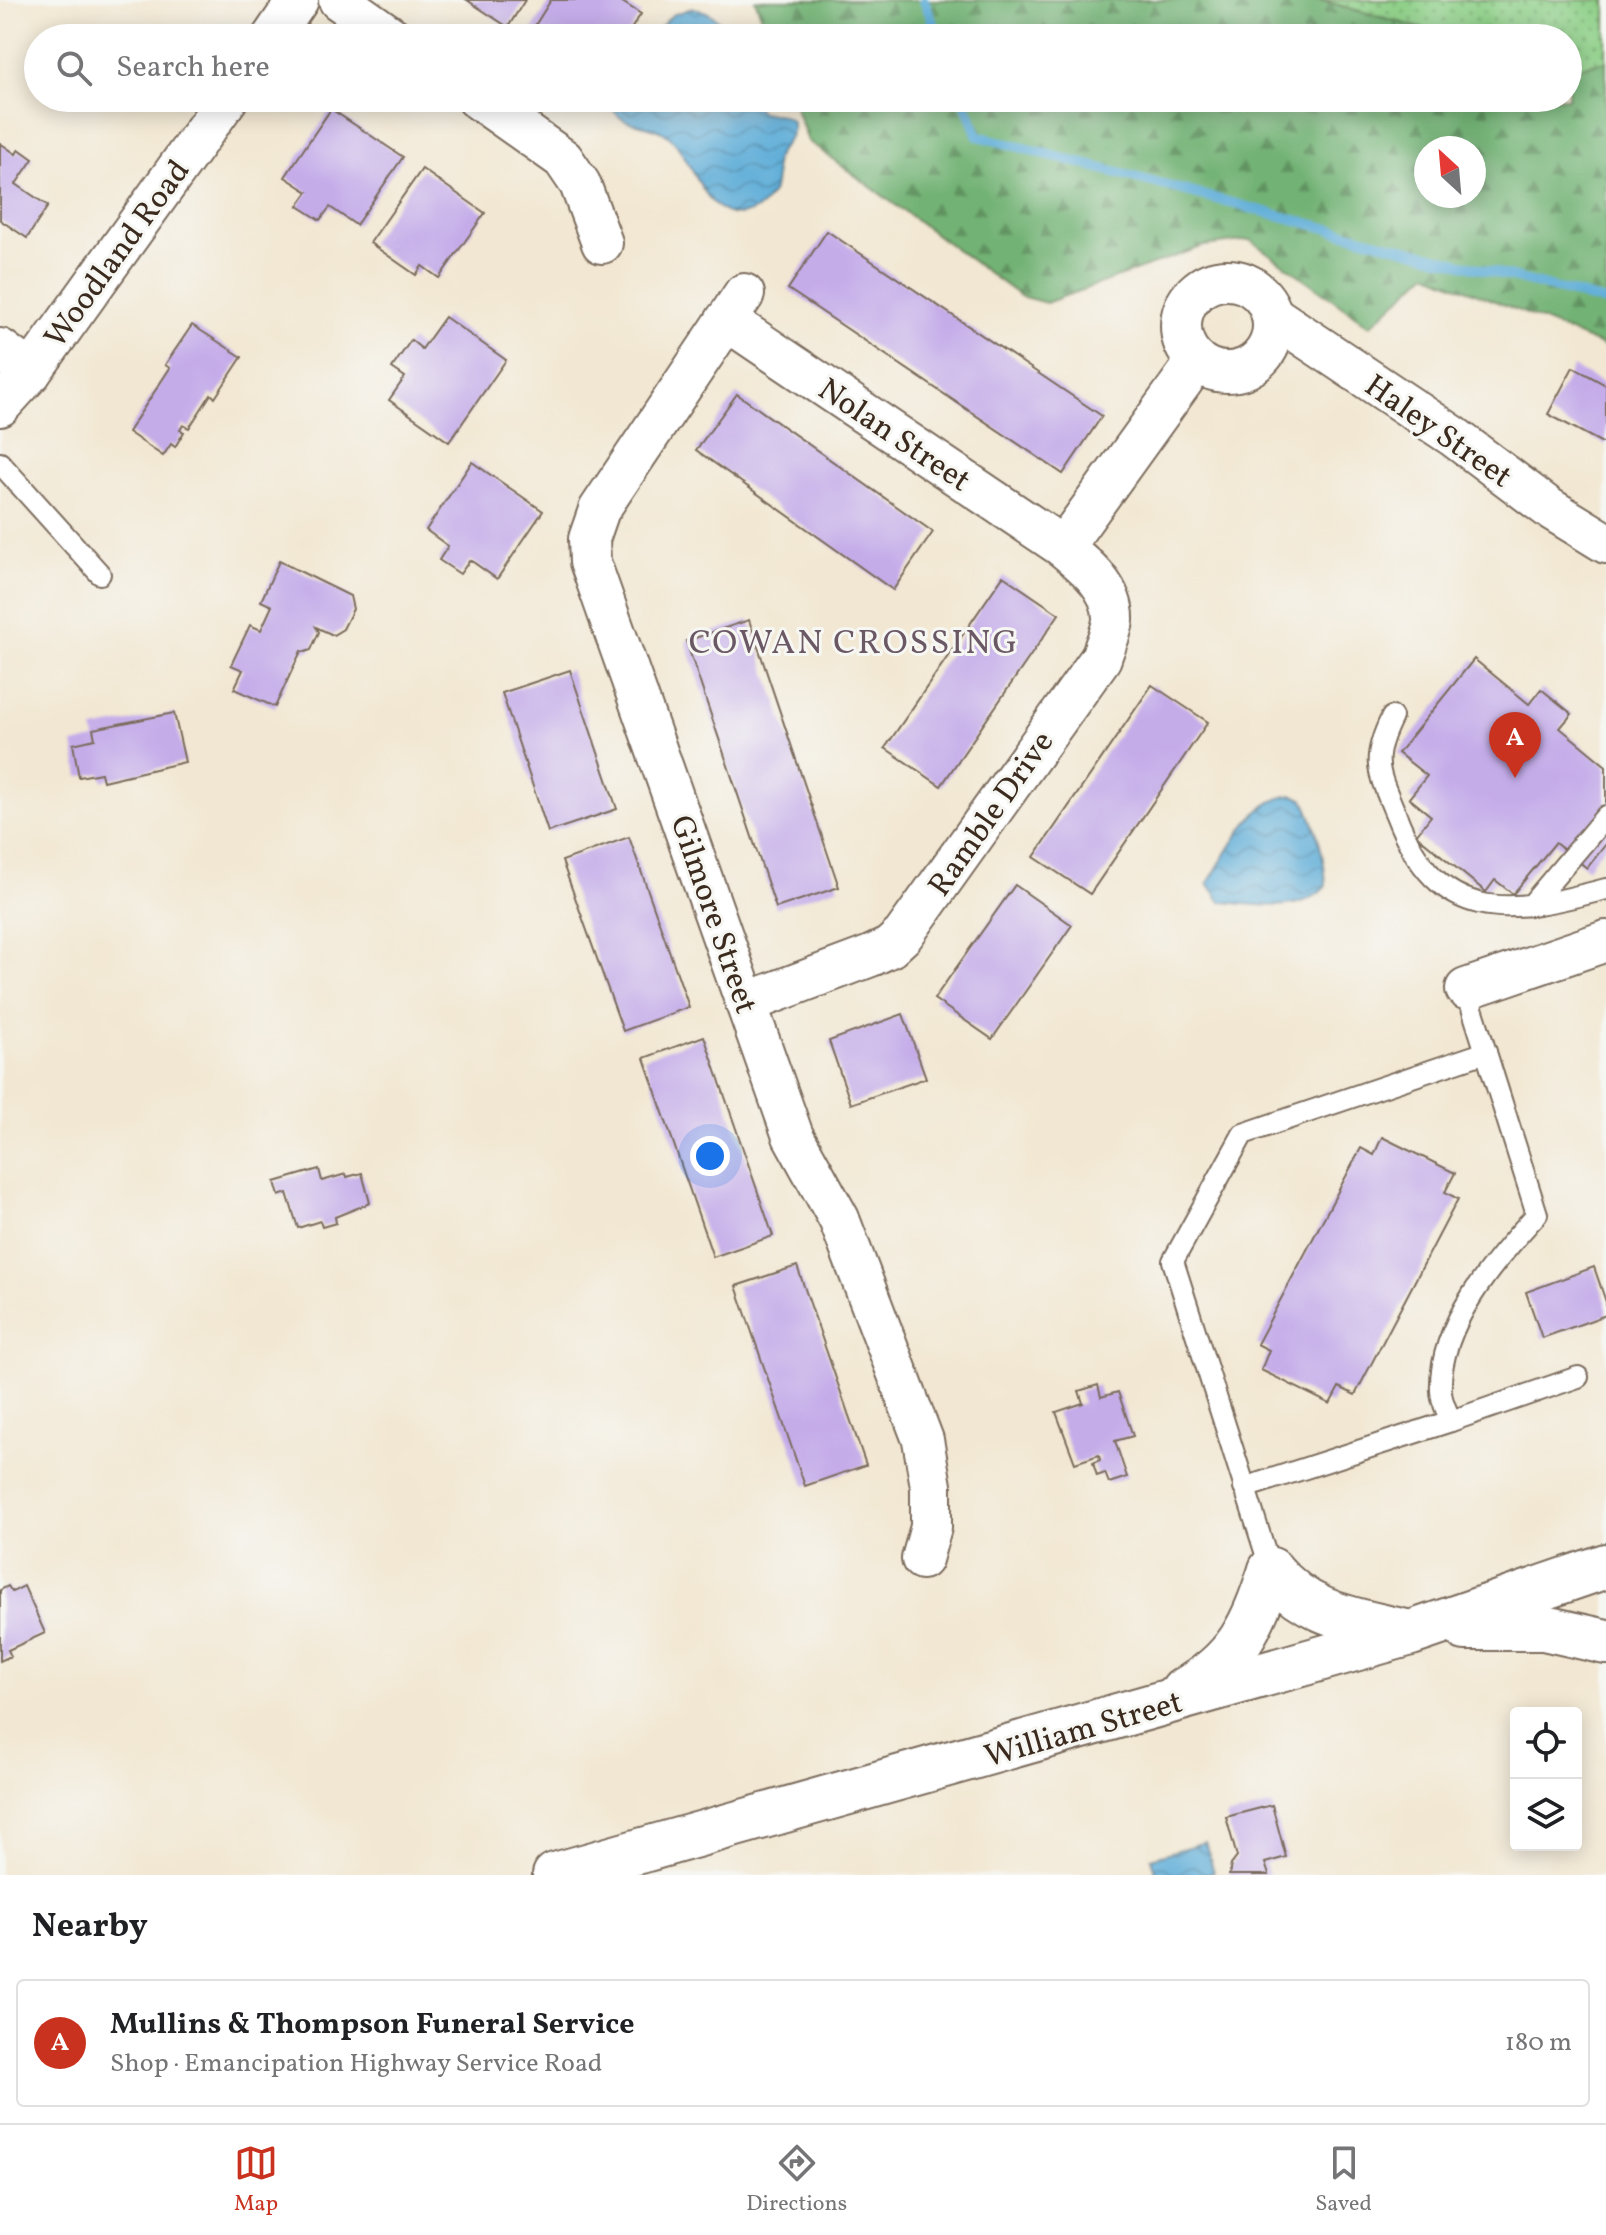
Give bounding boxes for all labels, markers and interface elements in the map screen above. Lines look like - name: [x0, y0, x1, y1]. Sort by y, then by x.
- search box: [24, 24, 1582, 112]
- icon: search: [52, 46, 96, 90]
- text: Search here: [116, 47, 270, 89]
- north arrow: [1414, 136, 1486, 208]
- street label: Woodland Road: [35, 152, 202, 358]
- street label: Haley Street: [1355, 365, 1520, 500]
- street label: Nolan Street: [808, 369, 978, 504]
- district label: COWAN CROSSING: [689, 621, 1019, 668]
- pin: A: [1489, 712, 1541, 778]
- street label: Ramble Drive: [919, 723, 1066, 906]
- street label: Gilmore Street: [658, 810, 767, 1020]
- your location: [690, 1136, 730, 1176]
- street label: William Street: [980, 1682, 1188, 1780]
- map controls: [1510, 1707, 1582, 1851]
- button: locate: [1510, 1707, 1582, 1779]
- button: layers: [1510, 1779, 1582, 1851]
- text: Nearby: [32, 1904, 148, 1951]
- text: Mullins & Thompson Funeral Service: [110, 2004, 635, 2046]
- text: A: [51, 2025, 69, 2061]
- text: 180 m: [1505, 2025, 1572, 2061]
- text: Shop · Emancipation Highway Service Road: [110, 2046, 603, 2082]
- tab: Map: [234, 2141, 278, 2220]
- tab: Directions: [746, 2141, 847, 2220]
- tab: Saved: [1315, 2141, 1372, 2220]

